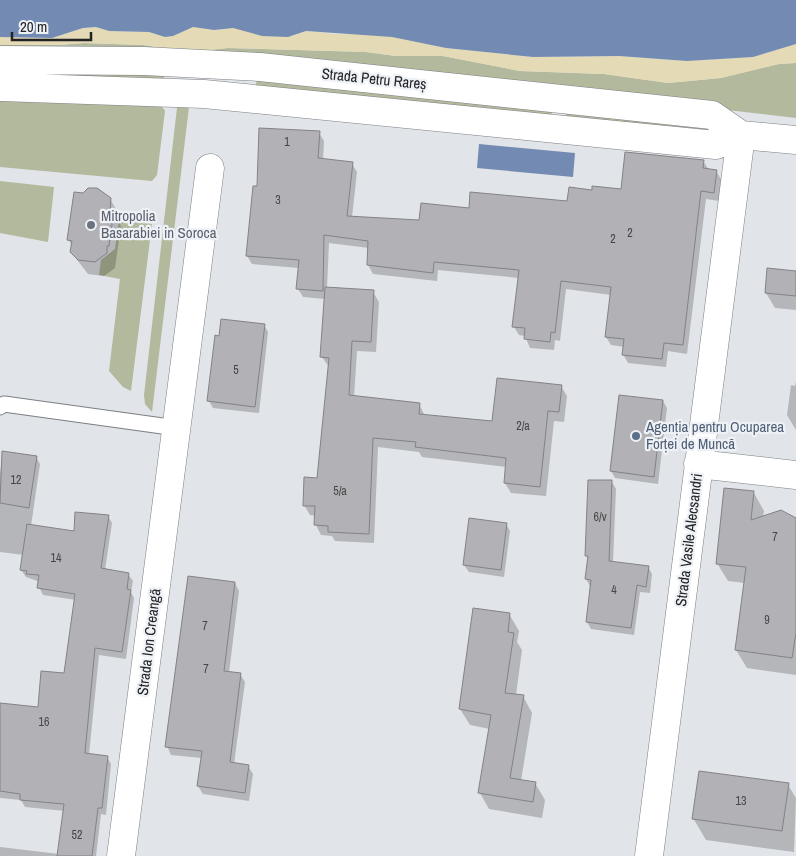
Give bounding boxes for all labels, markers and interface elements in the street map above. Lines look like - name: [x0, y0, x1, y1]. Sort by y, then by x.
- scale bar: [12, 10, 91, 42]
- text: 20 m: [20, 16, 47, 37]
- street label: Strada Petru Rareș: [321, 63, 428, 94]
- house number: 1: [284, 134, 290, 150]
- house number: 3: [275, 192, 281, 208]
- place label: Mitropolia Basarabiei in Soroca: [101, 205, 217, 243]
- marker: Mitropolia Basarabiei in Soroca: [85, 219, 97, 231]
- house number: 2: [627, 225, 633, 241]
- house number: 2: [610, 231, 616, 247]
- house number: 5: [233, 362, 239, 378]
- place label: Agenția pentru Ocuparea Forței de Muncă: [645, 416, 784, 454]
- house number: 2/a: [516, 418, 530, 434]
- marker: Agenția pentru Ocuparea Forței de Muncă: [630, 430, 642, 442]
- house number: 12: [11, 472, 21, 488]
- street label: Strada Vasile Alecsandri: [670, 472, 707, 608]
- house number: 5/a: [333, 483, 347, 499]
- house number: 6/v: [593, 509, 607, 525]
- house number: 7: [772, 529, 778, 545]
- house number: 14: [51, 550, 62, 566]
- house number: 4: [611, 582, 617, 598]
- street label: Strada Ion Creangă: [132, 587, 165, 696]
- house number: 9: [764, 612, 770, 628]
- house number: 7: [202, 618, 208, 634]
- house number: 7: [203, 661, 209, 677]
- house number: 16: [39, 714, 49, 730]
- house number: 13: [736, 793, 746, 809]
- house number: 52: [72, 827, 82, 843]

